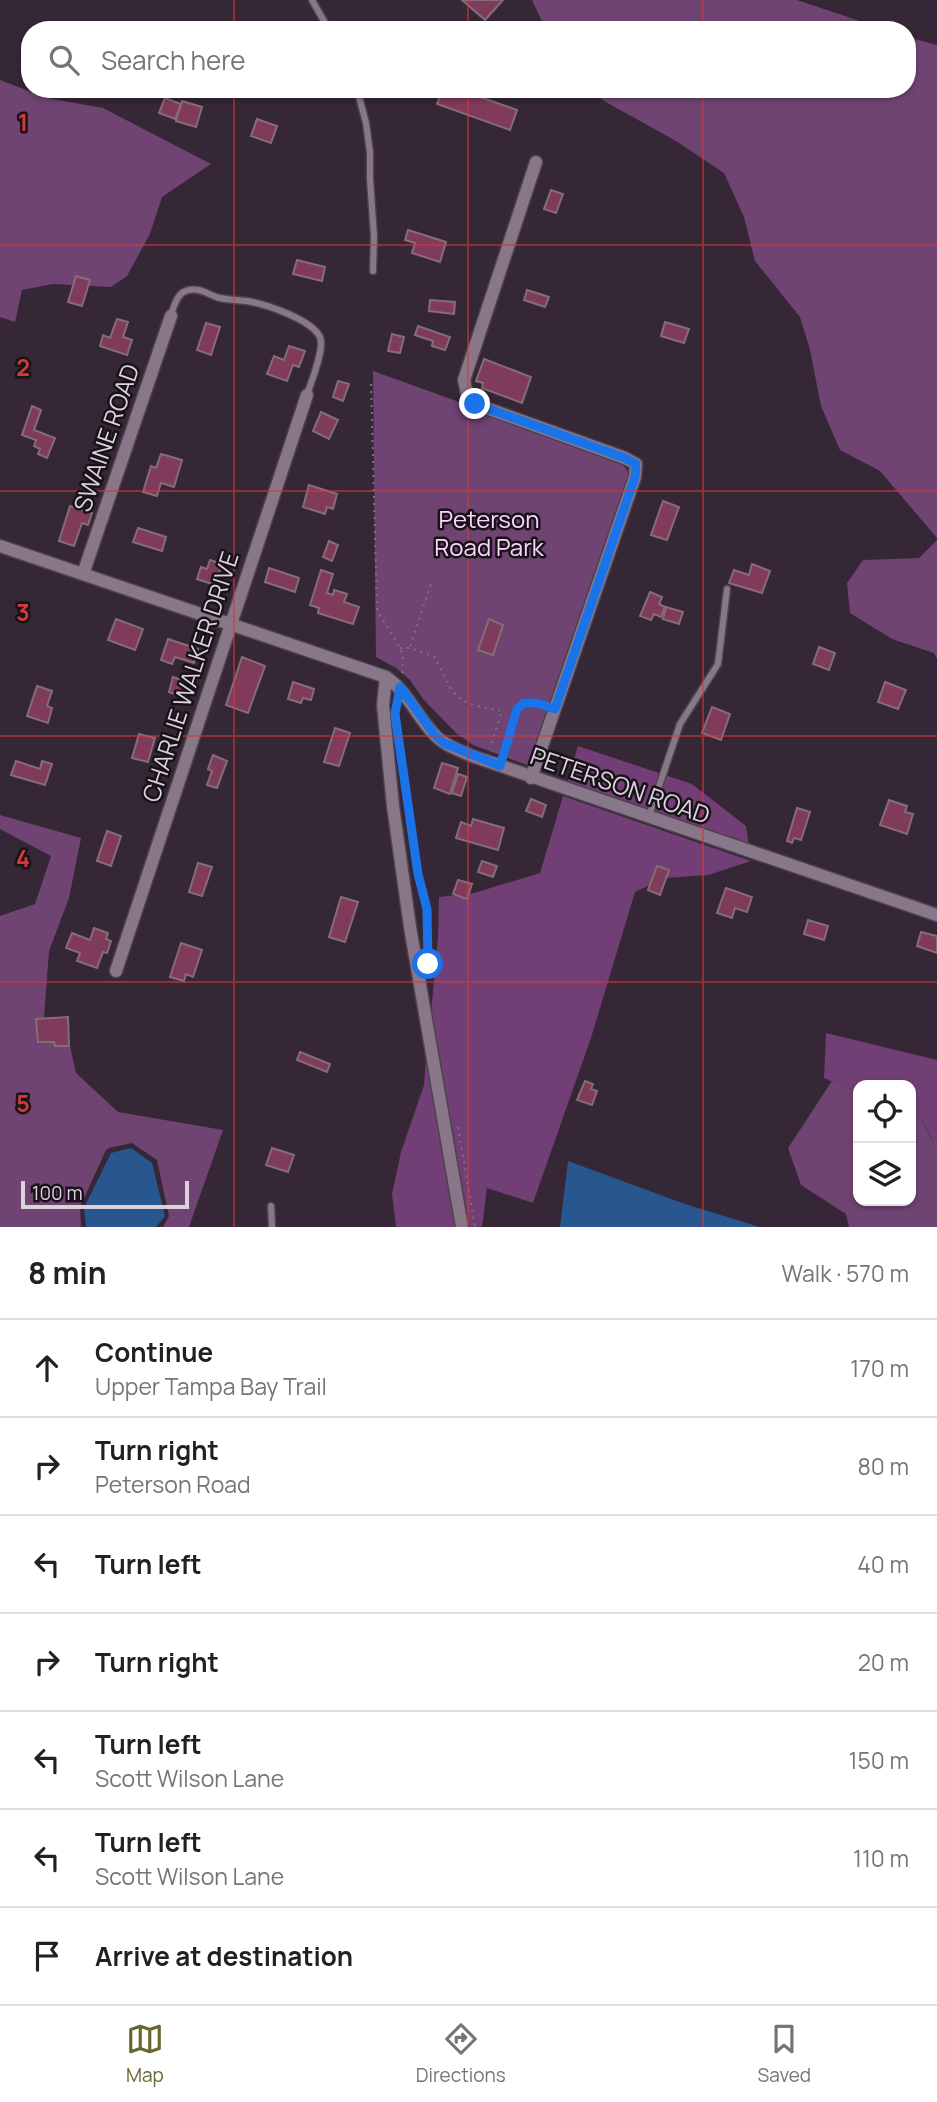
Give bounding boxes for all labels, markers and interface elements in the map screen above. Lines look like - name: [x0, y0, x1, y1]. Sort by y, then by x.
- search box: [21, 21, 916, 98]
- icon: search: [45, 41, 83, 79]
- text: Search here: [101, 42, 246, 78]
- text: 1: [18, 106, 28, 138]
- text: 2: [16, 351, 30, 383]
- street label: SWAINE ROAD: [65, 359, 146, 516]
- route end: [459, 388, 490, 419]
- park label: Peterson Road Park: [434, 502, 545, 563]
- street label: CHARLIE WALKER DRIVE: [133, 547, 246, 806]
- text: 3: [16, 596, 30, 628]
- street label: PETERSON ROAD: [526, 738, 715, 831]
- text: 4: [16, 842, 30, 874]
- route start: [412, 948, 443, 979]
- map controls: [853, 1080, 916, 1206]
- button: locate: [853, 1080, 916, 1143]
- text: 5: [16, 1087, 30, 1119]
- button: layers: [853, 1143, 916, 1206]
- scale bar: [21, 1178, 189, 1210]
- text: 100 m: [32, 1180, 83, 1206]
- text: 8 min: [28, 1252, 107, 1293]
- text: Walk · 570 m: [782, 1257, 909, 1289]
- text: Continue: [95, 1334, 213, 1370]
- icon: ahead: [28, 1349, 66, 1387]
- text: 170 m: [850, 1352, 909, 1384]
- text: Upper Tampa Bay Trail: [95, 1370, 327, 1402]
- text: Turn right: [95, 1432, 219, 1468]
- icon: right: [28, 1447, 66, 1485]
- text: 80 m: [858, 1450, 909, 1482]
- text: Peterson Road: [95, 1468, 251, 1500]
- icon: left: [28, 1545, 66, 1583]
- text: Turn left: [95, 1546, 202, 1582]
- text: 40 m: [857, 1548, 909, 1580]
- icon: right: [28, 1643, 66, 1681]
- text: Turn right: [95, 1644, 219, 1680]
- text: 20 m: [858, 1646, 909, 1678]
- text: Turn left: [95, 1726, 202, 1762]
- icon: left: [28, 1741, 66, 1779]
- text: 150 m: [849, 1744, 909, 1776]
- text: Scott Wilson Lane: [95, 1762, 284, 1794]
- text: Turn left: [95, 1824, 202, 1860]
- icon: left: [28, 1839, 66, 1877]
- text: 110 m: [853, 1842, 909, 1874]
- text: Scott Wilson Lane: [95, 1860, 284, 1892]
- icon: arrive: [28, 1937, 66, 1975]
- text: Arrive at destination: [95, 1938, 353, 1974]
- tab: Map: [126, 2020, 164, 2088]
- tab: Directions: [416, 2020, 506, 2088]
- tab: Saved: [758, 2020, 811, 2088]

